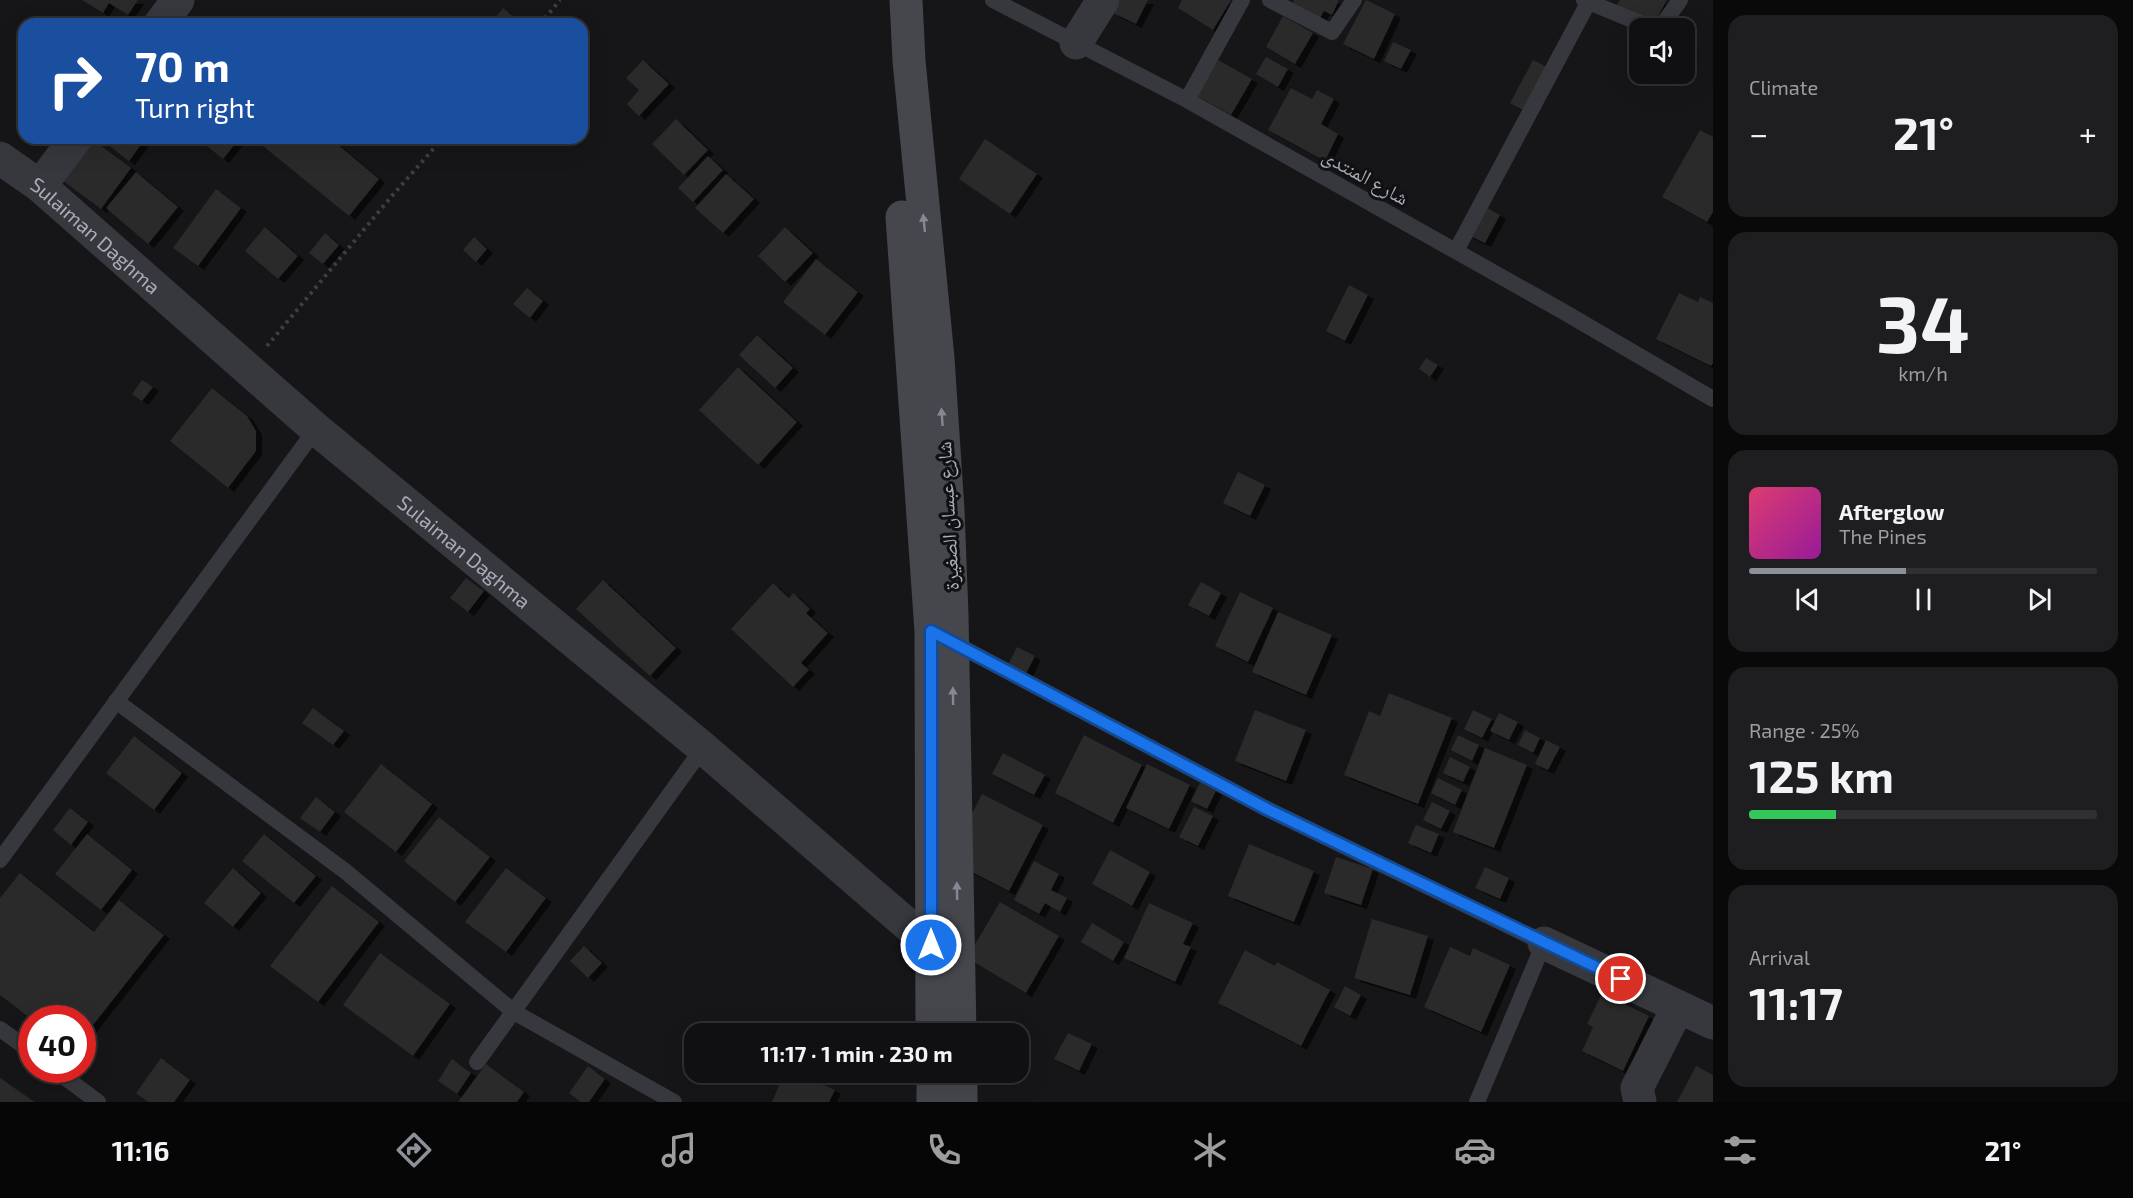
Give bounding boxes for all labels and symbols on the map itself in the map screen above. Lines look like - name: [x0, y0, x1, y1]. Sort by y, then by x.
- street label: شارع المنتدى: [1318, 143, 1413, 211]
- street label: Sulaiman Daghma: [26, 171, 165, 298]
- one-way arrow: [919, 214, 929, 233]
- one-way arrow: [938, 408, 947, 427]
- street label: شارع عبسان الصغيرة: [931, 441, 965, 591]
- street label: Sulaiman Daghma: [393, 490, 536, 613]
- one-way arrow: [949, 687, 958, 706]
- one-way arrow: [952, 882, 962, 901]
- position arrow: [899, 913, 963, 977]
- pin: [1595, 953, 1646, 1004]
- speed limit sign: 40: [18, 1005, 96, 1083]

